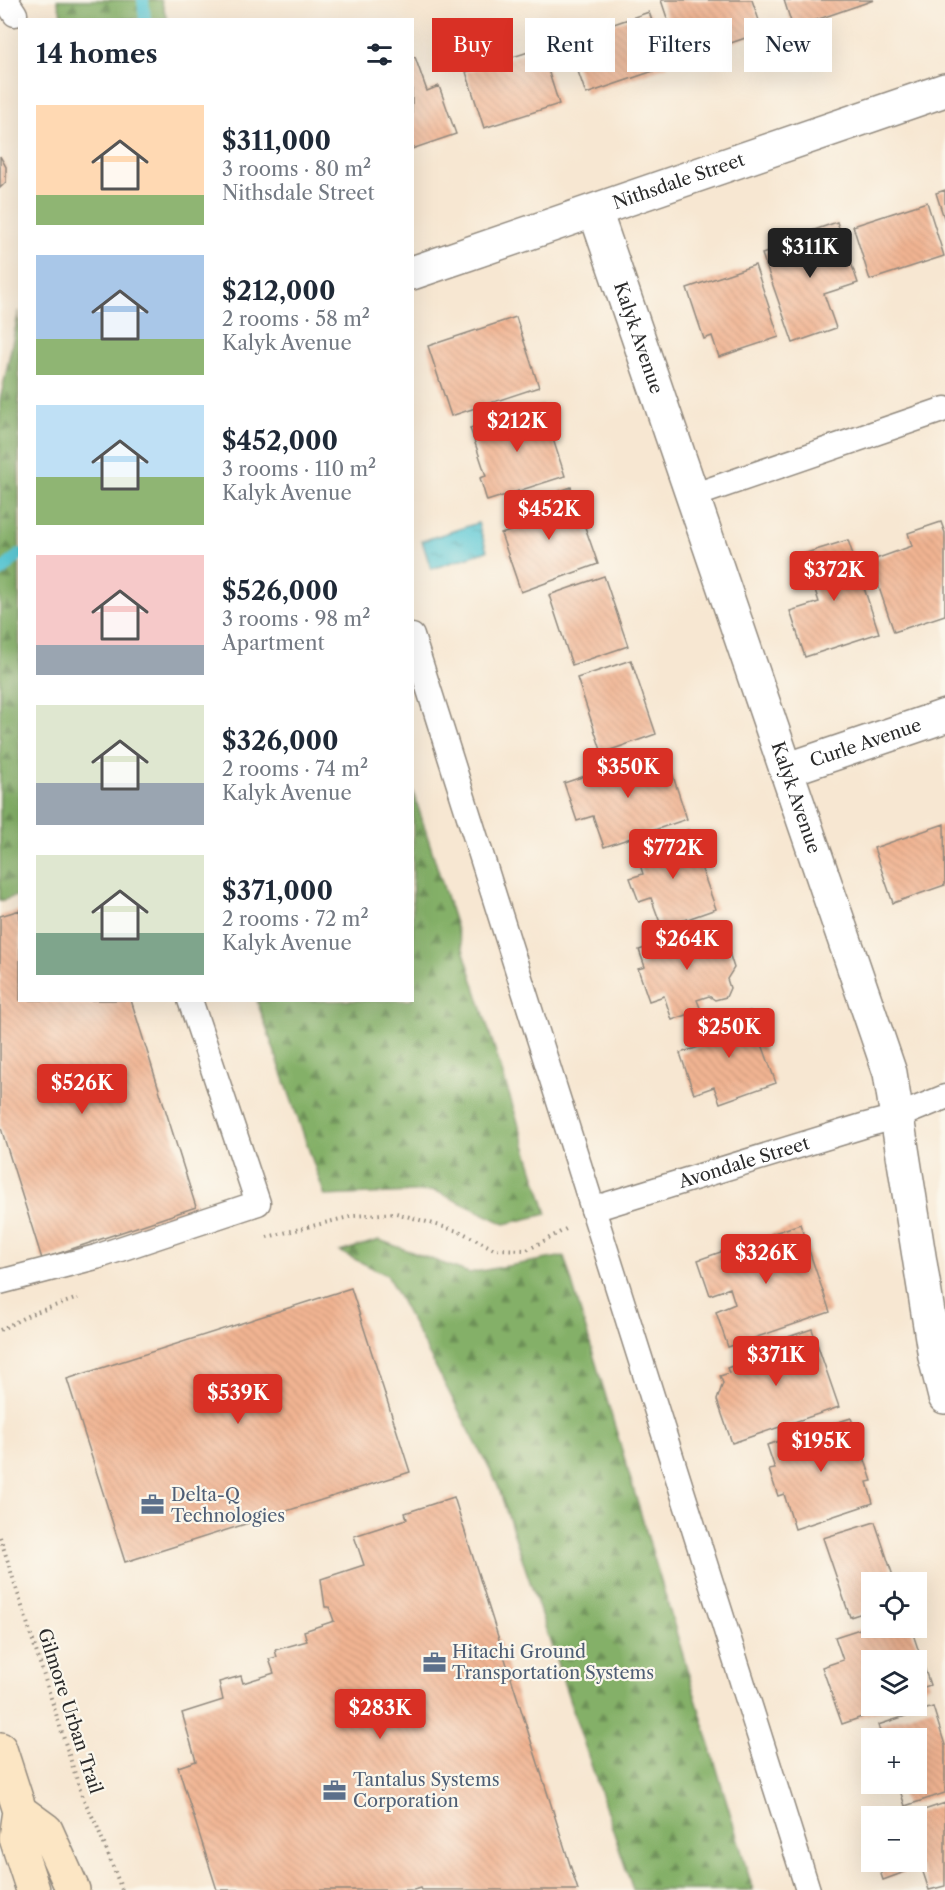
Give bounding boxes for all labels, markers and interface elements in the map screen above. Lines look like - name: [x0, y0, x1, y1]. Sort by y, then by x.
- chip: Buy: [432, 18, 513, 72]
- chip: Rent: [525, 18, 615, 72]
- chip: Filters: [627, 18, 732, 72]
- chip: New: [744, 18, 832, 72]
- text: 14 homes: [36, 38, 158, 70]
- icon: filters: [363, 38, 396, 71]
- text: $311,000: [222, 125, 331, 157]
- icon: home: [84, 129, 156, 201]
- street label: Nithsdale Street: [610, 148, 748, 214]
- text: 3 rooms · 80 m²: [222, 157, 371, 181]
- text: Nithsdale Street: [222, 181, 375, 205]
- pin: $311K: [768, 228, 852, 279]
- text: $311K: [782, 235, 838, 259]
- text: $212,000: [222, 275, 335, 307]
- icon: home: [84, 279, 156, 351]
- street label: Kalyk Avenue: [609, 279, 668, 397]
- text: 2 rooms · 58 m²: [222, 307, 370, 331]
- text: Kalyk Avenue: [222, 331, 352, 355]
- pin: $212K: [475, 402, 559, 453]
- text: $212K: [487, 409, 547, 433]
- text: $452,000: [222, 425, 338, 457]
- icon: home: [84, 429, 156, 501]
- text: 3 rooms · 110 m²: [222, 457, 376, 481]
- text: Kalyk Avenue: [222, 481, 352, 505]
- pin: $452K: [507, 490, 591, 541]
- text: $452K: [518, 497, 580, 521]
- pin: $372K: [792, 551, 876, 602]
- text: $372K: [804, 558, 864, 582]
- text: $526,000: [222, 575, 338, 607]
- icon: home: [84, 579, 156, 651]
- text: 3 rooms · 98 m²: [222, 607, 370, 631]
- text: Apartment: [222, 631, 325, 655]
- street label: Curle Avenue: [807, 714, 924, 772]
- text: $326,000: [222, 725, 339, 757]
- icon: home: [84, 729, 156, 801]
- street label: Kalyk Avenue: [766, 739, 825, 856]
- pin: $350K: [586, 748, 670, 799]
- text: $350K: [597, 755, 659, 779]
- text: 2 rooms · 74 m²: [222, 757, 368, 781]
- text: Kalyk Avenue: [222, 781, 352, 805]
- pin: $772K: [631, 829, 715, 880]
- text: $772K: [643, 836, 703, 860]
- text: $371,000: [222, 875, 333, 907]
- icon: home: [84, 879, 156, 951]
- text: 2 rooms · 72 m²: [222, 907, 369, 931]
- pin: $264K: [645, 920, 729, 971]
- text: $264K: [656, 927, 718, 951]
- text: Kalyk Avenue: [222, 931, 352, 955]
- pin: $250K: [687, 1008, 771, 1059]
- text: $250K: [698, 1015, 760, 1039]
- pin: $526K: [40, 1064, 124, 1115]
- text: $526K: [51, 1071, 113, 1095]
- street label: Avondale Street: [675, 1132, 813, 1193]
- pin: $326K: [724, 1234, 808, 1285]
- text: $326K: [735, 1241, 797, 1265]
- pin: $371K: [734, 1336, 818, 1387]
- text: $371K: [747, 1343, 805, 1367]
- pin: $539K: [196, 1374, 280, 1425]
- text: $539K: [207, 1381, 269, 1405]
- pin: $195K: [779, 1422, 863, 1473]
- text: $195K: [791, 1429, 851, 1453]
- place label: Delta-Q Technologies: [171, 1484, 285, 1527]
- office icon: Delta-Q Technologies: [140, 1492, 166, 1518]
- map controls: [861, 1572, 927, 1872]
- button: locate: [861, 1572, 927, 1638]
- street label: Gilmore Urban Trail: [33, 1626, 107, 1796]
- place label: Hitachi Ground Transportation Systems: [452, 1641, 654, 1684]
- office icon: Hitachi Ground Transportation Systems: [421, 1649, 447, 1675]
- button: layers: [861, 1650, 927, 1716]
- pin: $283K: [338, 1689, 422, 1740]
- text: $283K: [349, 1696, 411, 1720]
- button: +: [861, 1728, 927, 1794]
- place label: Tantalus Systems Corporation: [353, 1769, 500, 1812]
- office icon: Tantalus Systems Corporation: [322, 1777, 348, 1803]
- button: −: [861, 1806, 927, 1872]

